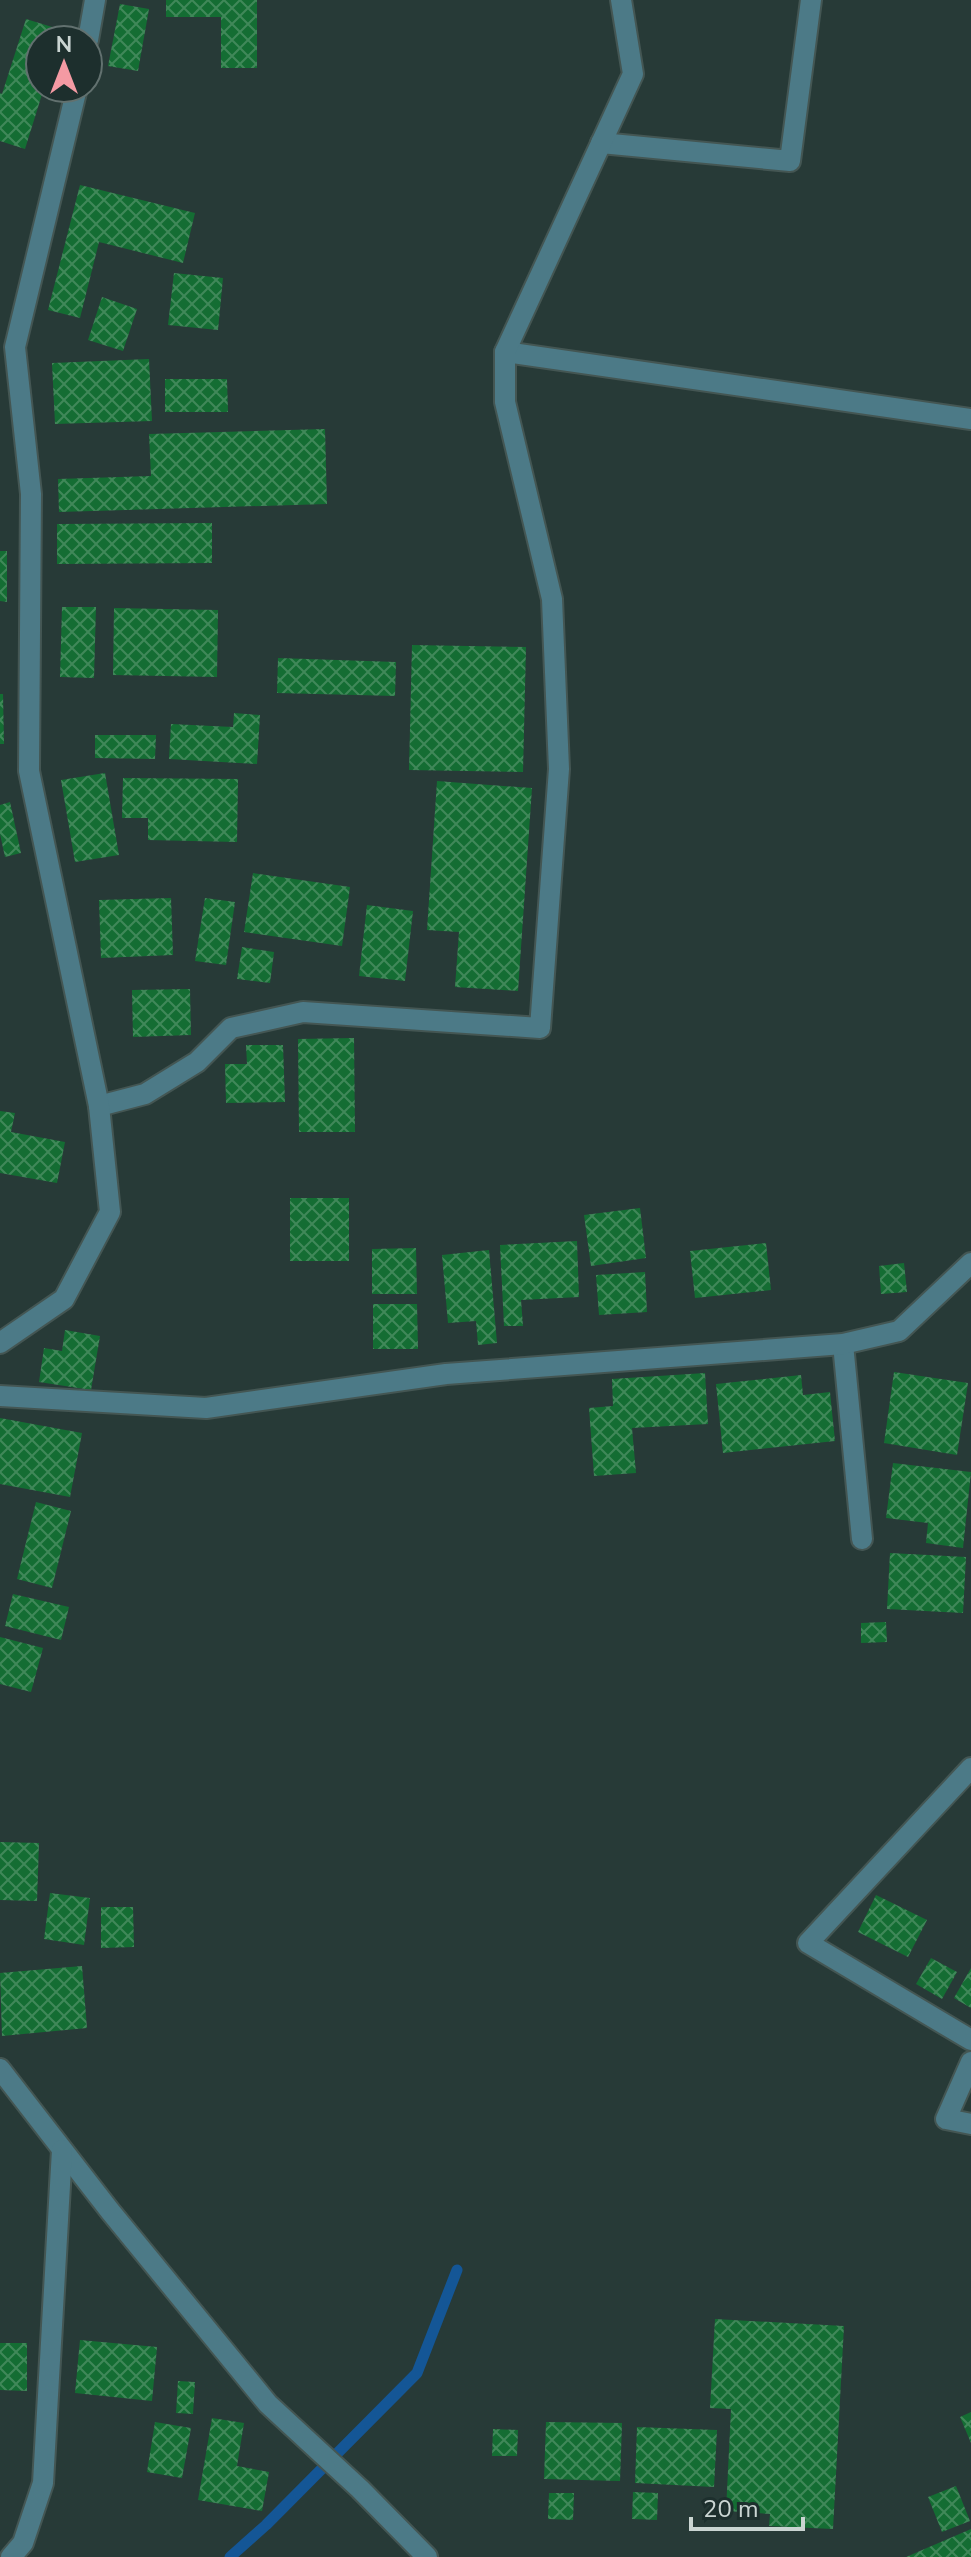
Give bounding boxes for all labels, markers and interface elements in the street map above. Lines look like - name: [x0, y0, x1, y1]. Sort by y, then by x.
- north arrow: [24, 24, 104, 104]
- text: N: [56, 30, 72, 60]
- scale bar: [691, 2481, 803, 2531]
- text: 20 m: [703, 2493, 759, 2525]

